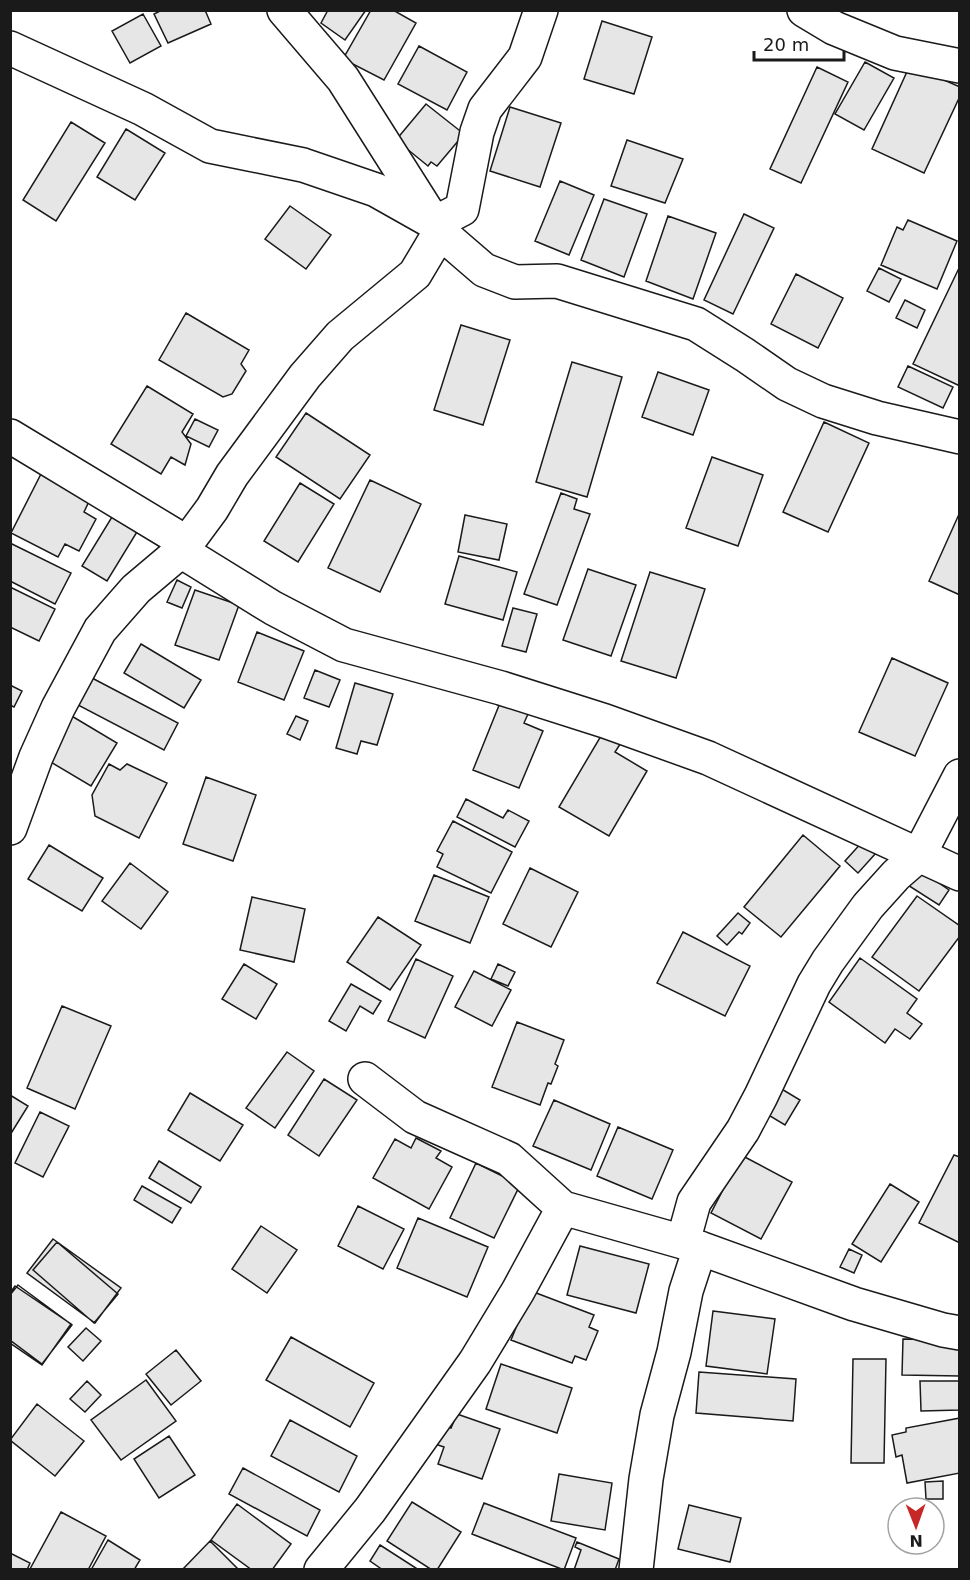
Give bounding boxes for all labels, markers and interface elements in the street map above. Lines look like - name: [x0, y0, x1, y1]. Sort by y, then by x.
- scale bar: [754, 24, 844, 62]
- text: 20 m: [763, 34, 809, 55]
- north arrow: [886, 1496, 946, 1556]
- text: N: [909, 1531, 923, 1550]

